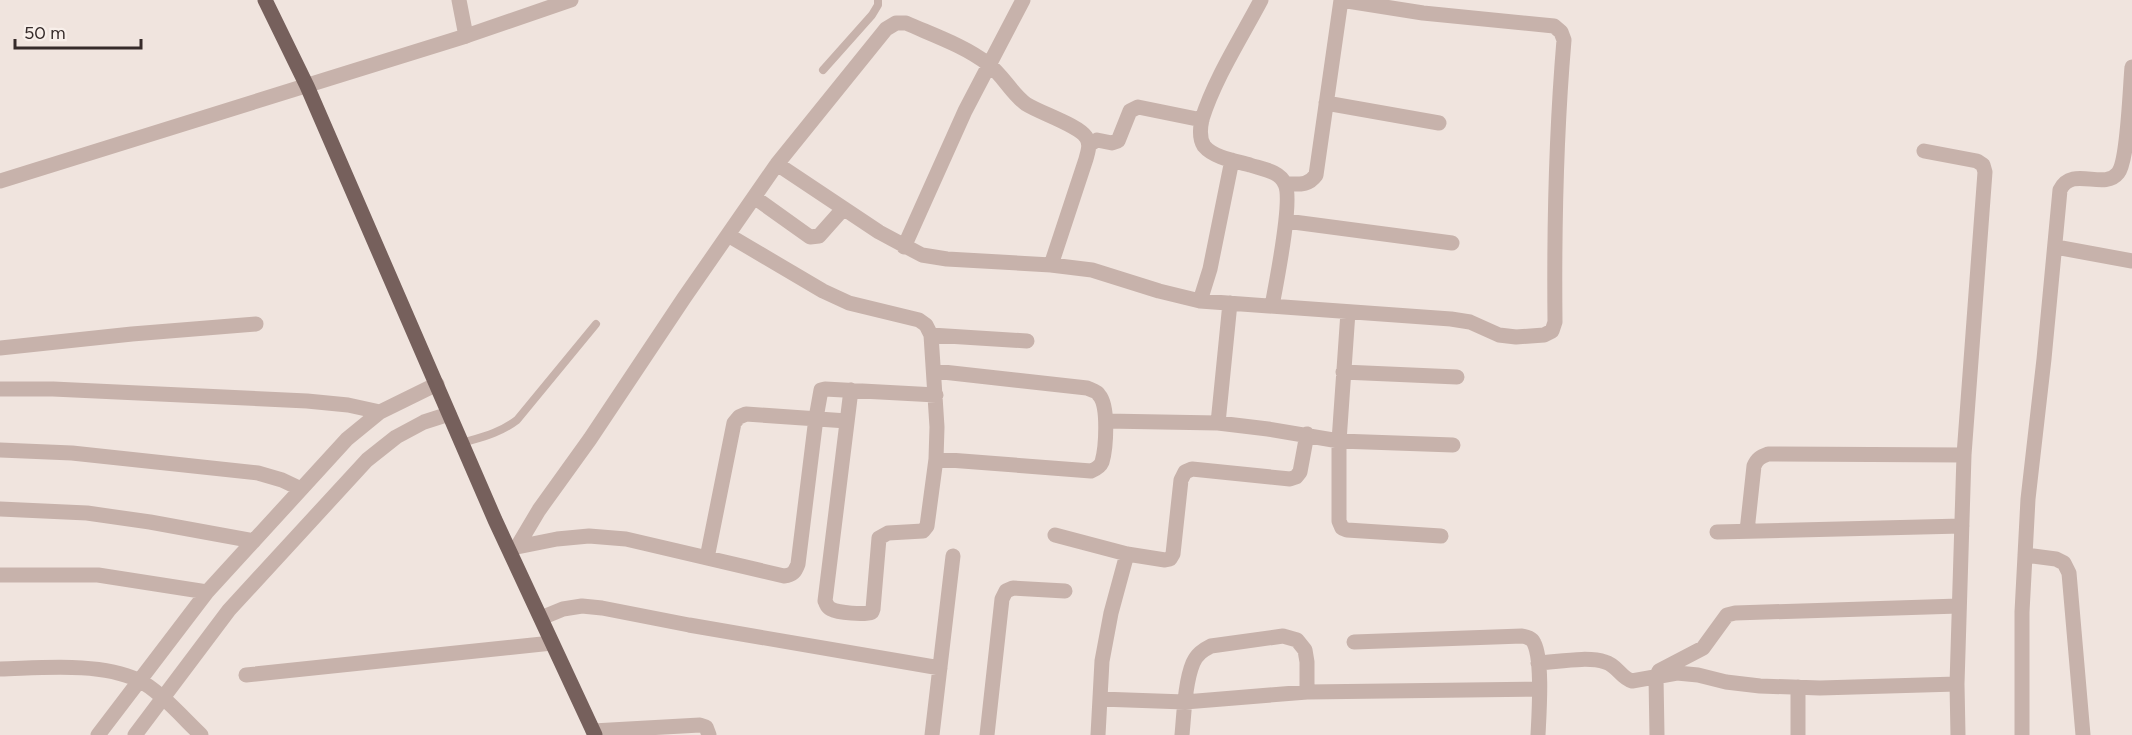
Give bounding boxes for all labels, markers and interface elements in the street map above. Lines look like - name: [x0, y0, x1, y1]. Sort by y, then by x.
- scale bar: [15, 12, 141, 50]
- text: 50 m: [24, 22, 66, 44]

